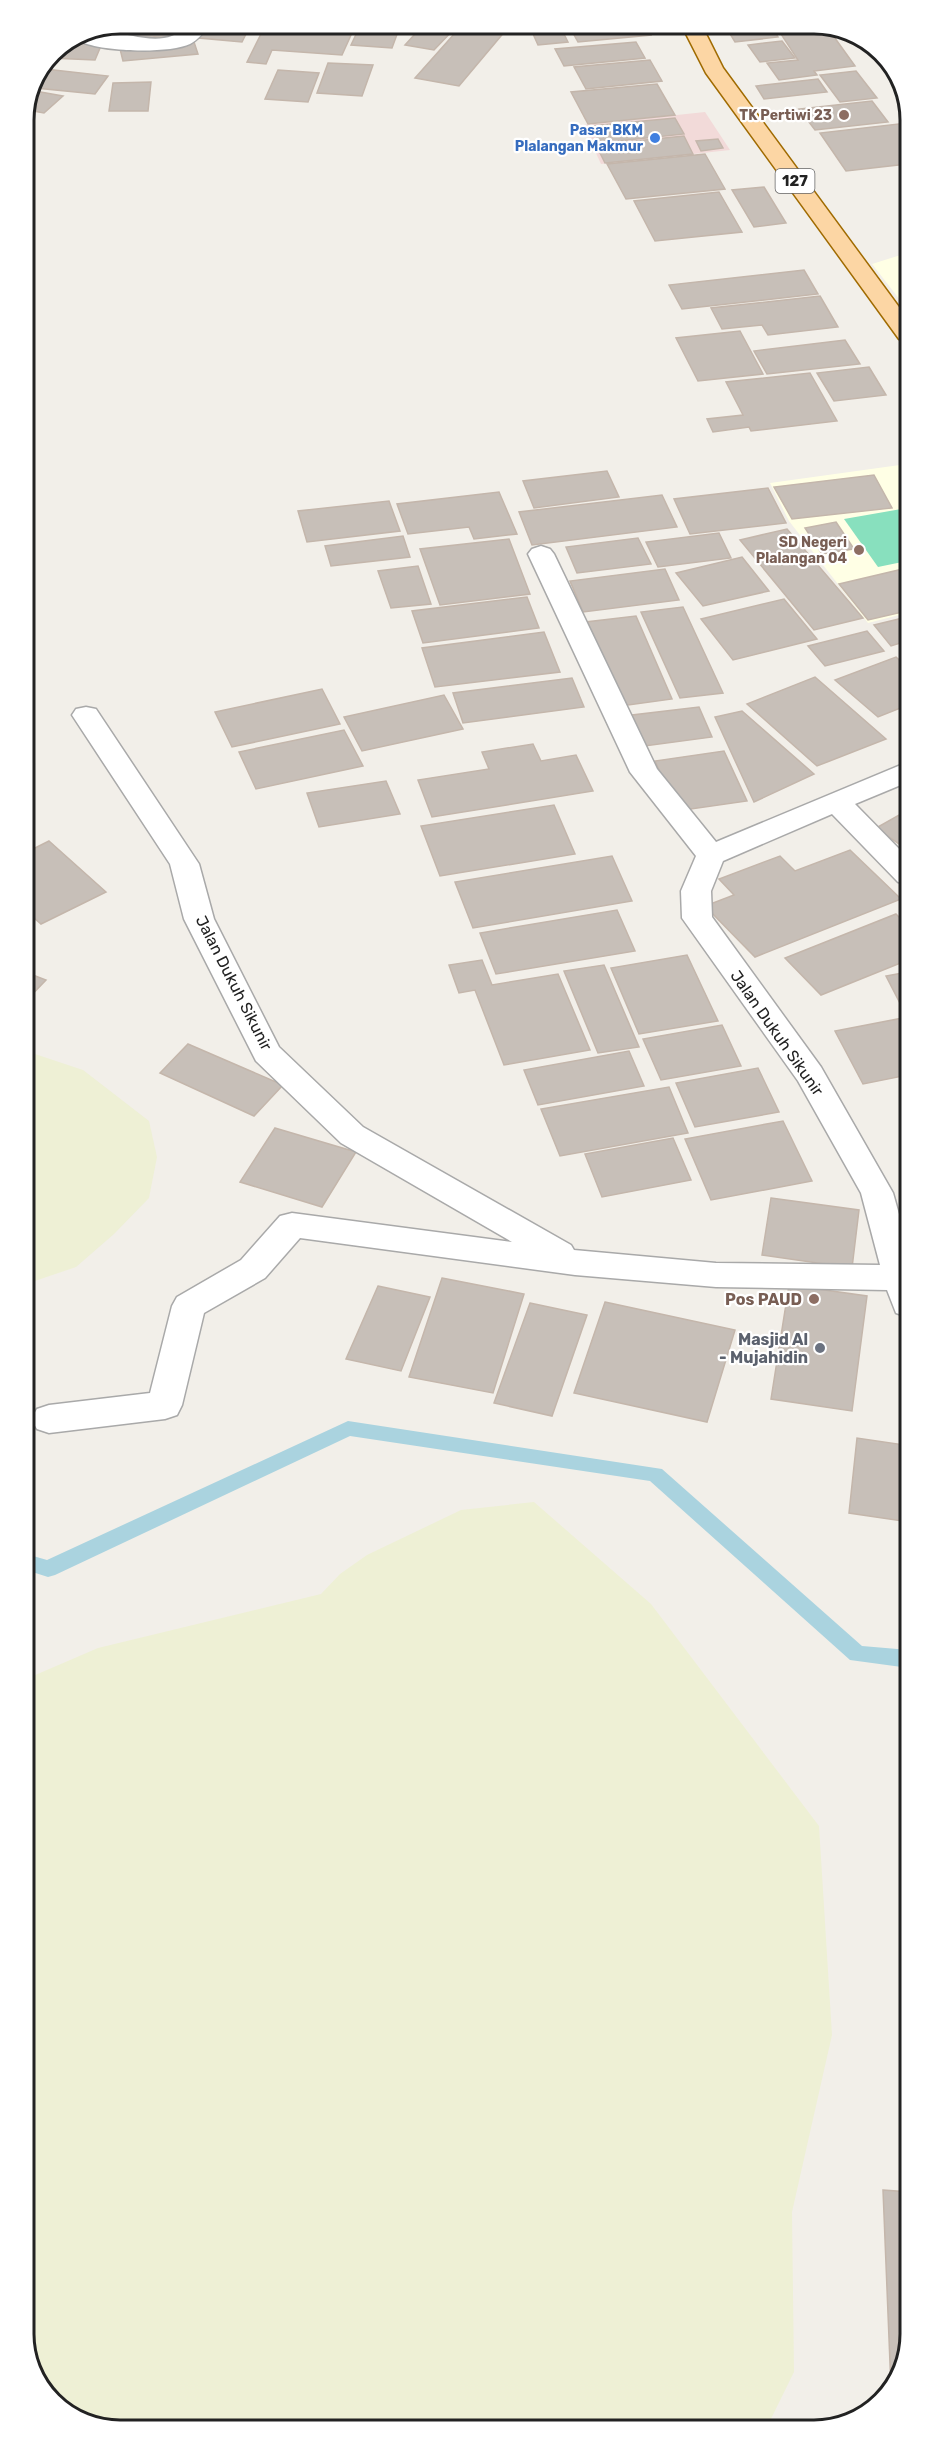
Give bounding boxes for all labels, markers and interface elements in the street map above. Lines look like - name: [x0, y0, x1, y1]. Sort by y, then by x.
- place label: TK Pertiwi 23: [739, 107, 832, 124]
- marker: TK Pertiwi 23: [837, 108, 851, 122]
- place label: Pasar BKM Plalangan Makmur: [515, 122, 644, 155]
- marker: Pasar BKM Plalangan Makmur: [648, 131, 662, 145]
- road number: 127: [776, 169, 814, 193]
- place label: SD Negeri Plalangan 04: [756, 534, 847, 567]
- marker: SD Negeri Plalangan 04: [852, 543, 866, 557]
- street label: Jalan Dukuh Sikunir: [192, 912, 276, 1054]
- street label: Jalan Dukuh Sikunir: [727, 967, 827, 1099]
- place label: Pos PAUD: [725, 1290, 802, 1309]
- marker: Pos PAUD: [807, 1292, 821, 1306]
- place label: Masjid Al - Mujahidin: [719, 1330, 808, 1367]
- marker: Masjid Al - Mujahidin: [813, 1341, 827, 1355]

